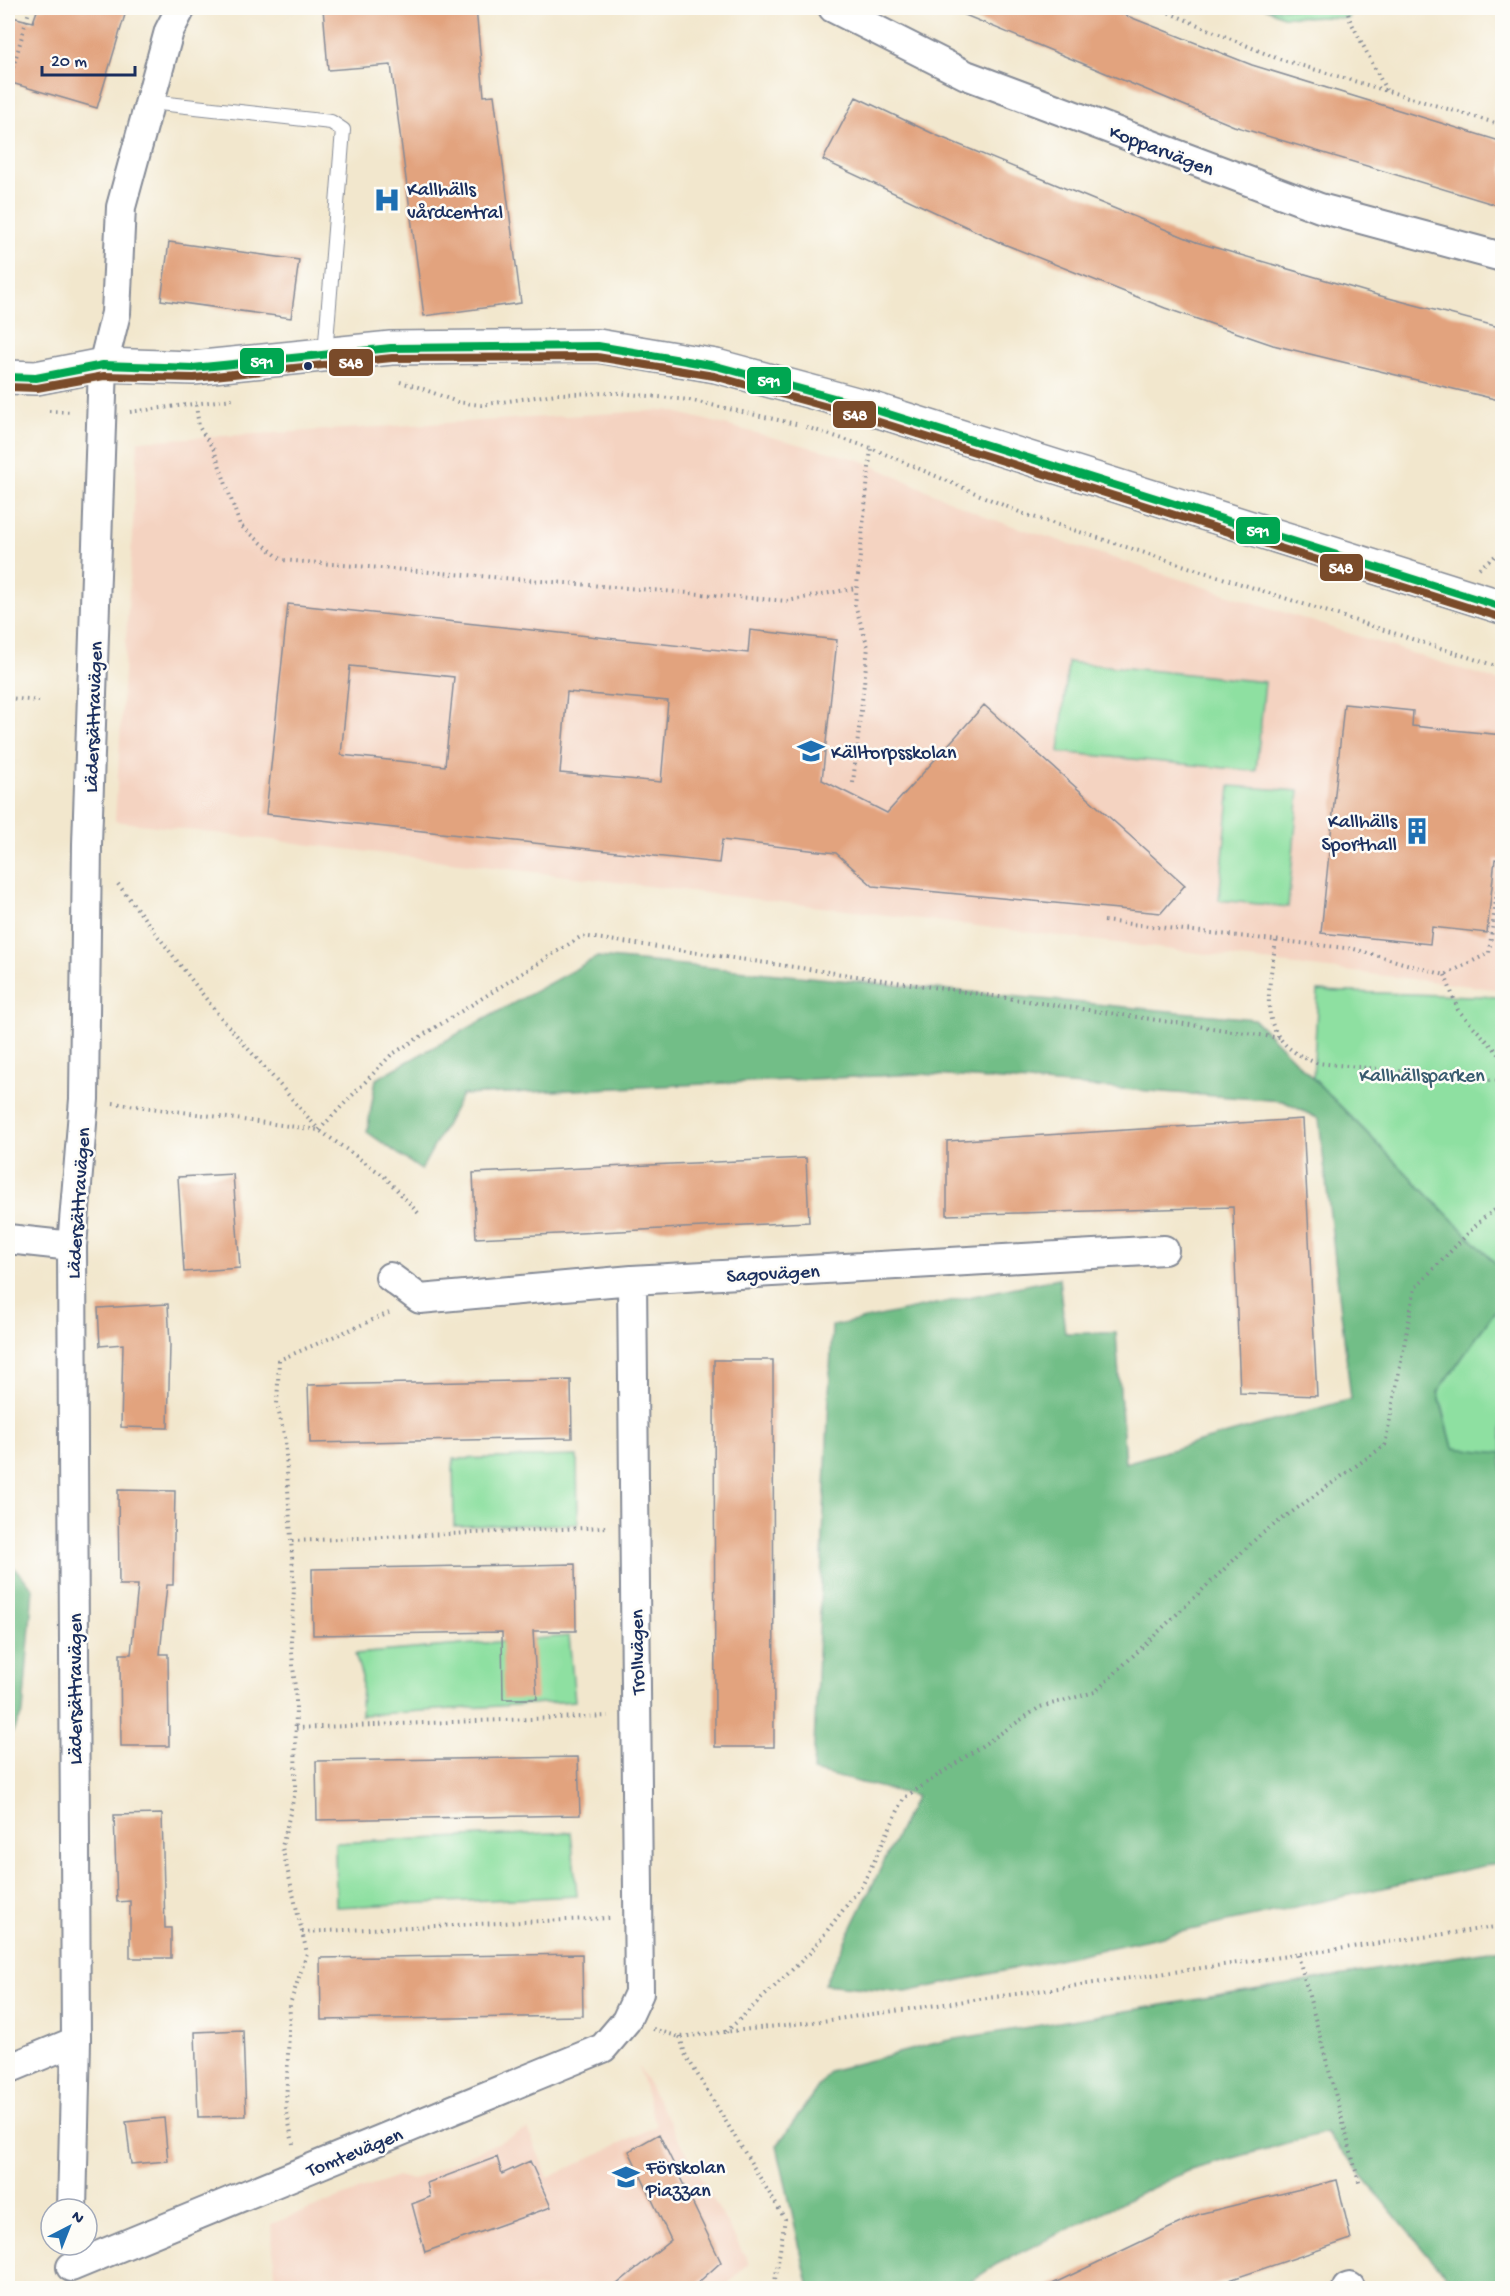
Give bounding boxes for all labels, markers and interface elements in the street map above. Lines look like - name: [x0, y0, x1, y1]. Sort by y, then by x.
- scale bar: [42, 39, 135, 77]
- text: 20 m: [51, 52, 87, 73]
- street label: Kopparvägen: [1105, 122, 1217, 183]
- place label: Kallhälls vårdcentral: [407, 180, 503, 226]
- hospital icon: Kallhälls vårdcentral: [372, 185, 402, 215]
- line badge: 591: [239, 347, 285, 375]
- line badge: 548: [328, 348, 374, 377]
- text: 591: [251, 355, 273, 374]
- text: 548: [339, 356, 364, 375]
- unlabelled marker: [302, 360, 314, 372]
- line badge: 591: [746, 366, 792, 395]
- text: 591: [758, 374, 780, 393]
- line badge: 548: [832, 400, 877, 429]
- text: 548: [843, 408, 868, 427]
- line badge: 591: [1235, 516, 1281, 545]
- text: 591: [1247, 524, 1269, 543]
- line badge: 548: [1319, 553, 1364, 582]
- text: 548: [1329, 561, 1354, 580]
- street label: Lädersättravägen: [81, 640, 110, 793]
- school or university icon: Källtorpsskolan: [796, 736, 826, 766]
- place label: Källtorpsskolan: [831, 743, 957, 766]
- place label: Kallhälls Sporthall: [1322, 812, 1398, 858]
- building icon: Kallhälls Sporthall: [1402, 816, 1432, 846]
- park label: Kallhällsparken: [1359, 1066, 1485, 1089]
- street label: Lädersättravägen: [64, 1126, 97, 1280]
- street label: Sagovägen: [726, 1262, 821, 1289]
- street label: Trollvägen: [627, 1609, 652, 1696]
- street label: Lädersättravägen: [66, 1613, 89, 1765]
- street label: Tomtevägen: [303, 2124, 407, 2184]
- place label: Förskolan Piazzan: [645, 2158, 726, 2204]
- school or university icon: Förskolan Piazzan: [611, 2162, 641, 2192]
- north arrow: [39, 2197, 99, 2257]
- text: N: [66, 2208, 87, 2229]

